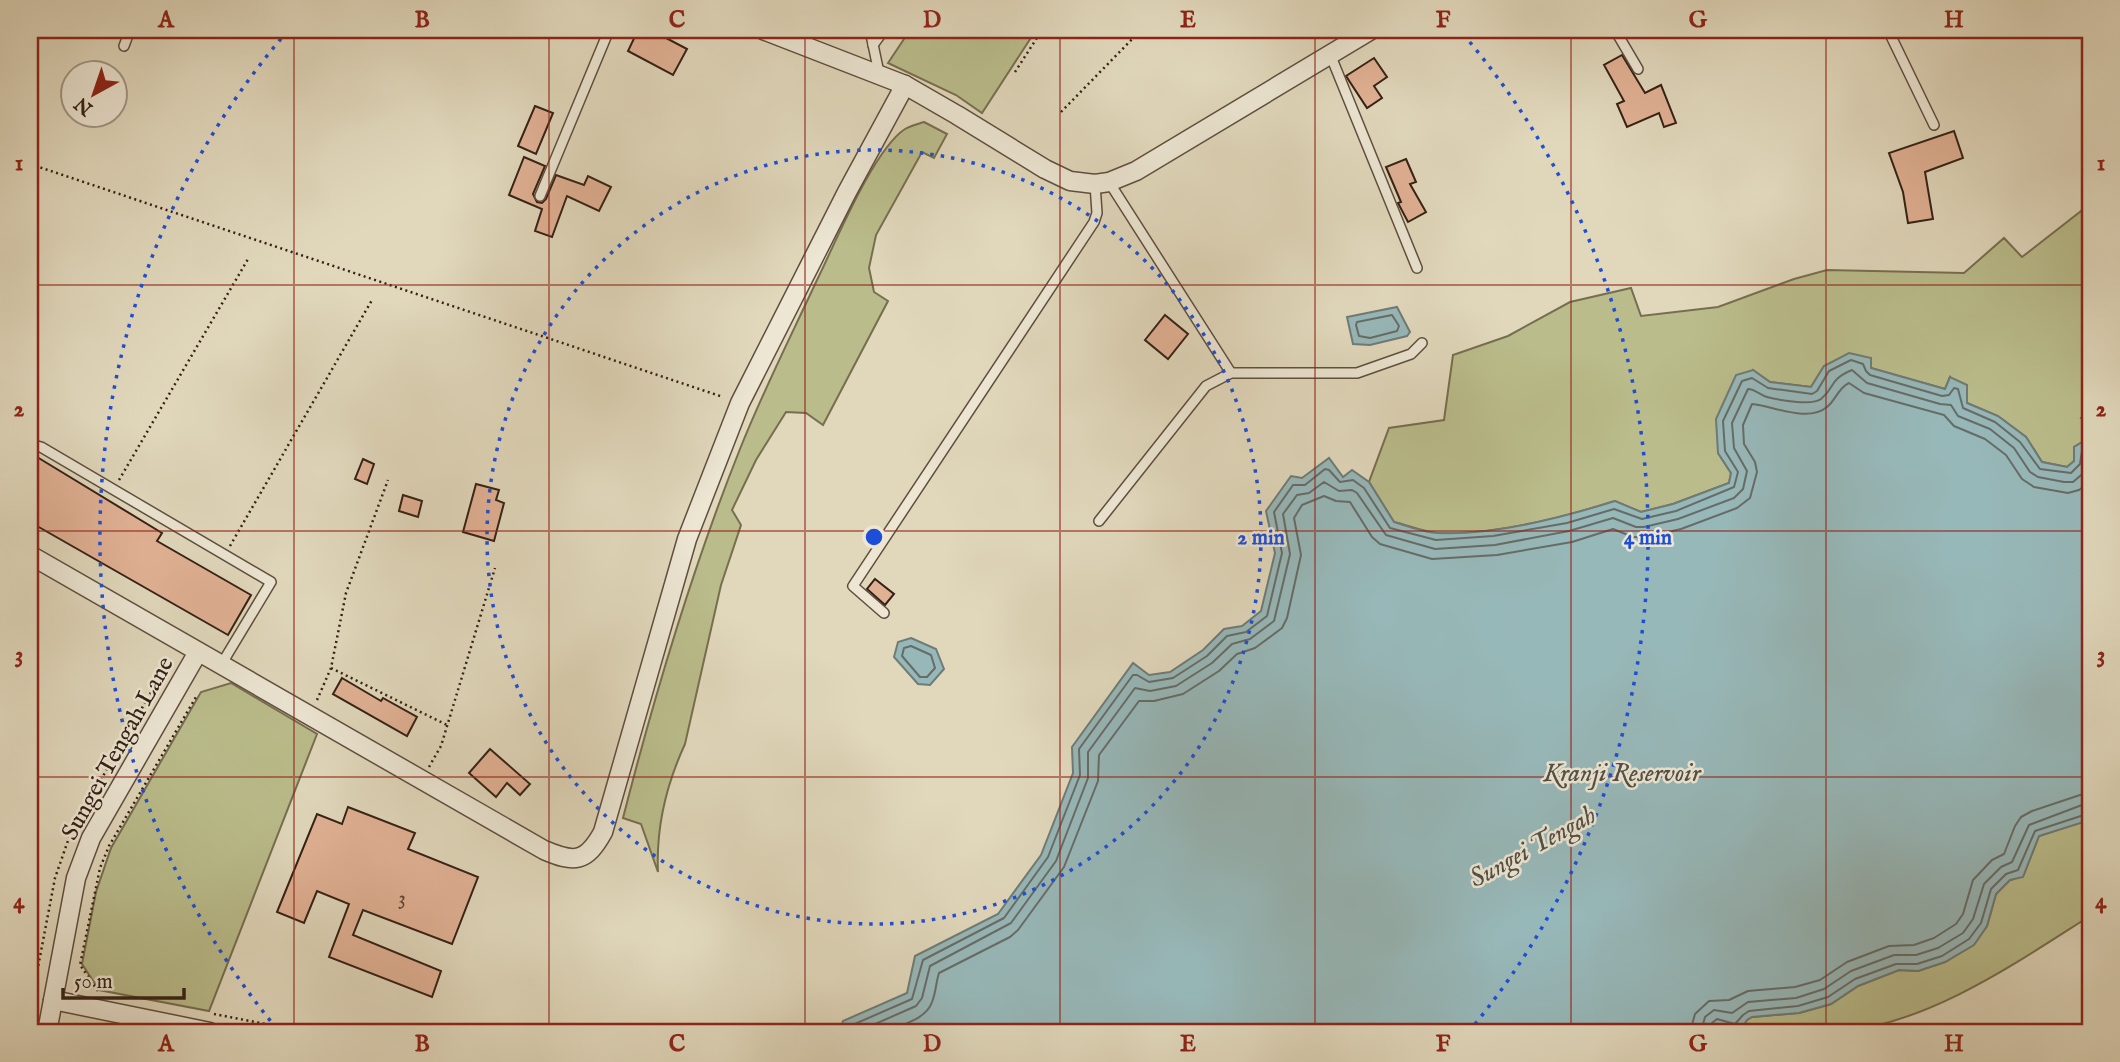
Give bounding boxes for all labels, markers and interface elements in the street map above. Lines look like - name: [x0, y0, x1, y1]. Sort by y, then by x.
- text: A: [157, 6, 175, 35]
- text: B: [414, 6, 430, 35]
- text: C: [669, 6, 686, 35]
- text: D: [923, 6, 941, 35]
- text: E: [1180, 6, 1196, 35]
- text: F: [1436, 6, 1451, 35]
- text: G: [1689, 6, 1708, 35]
- text: H: [1944, 6, 1964, 35]
- north arrow: [60, 60, 130, 130]
- text: N: [70, 91, 99, 121]
- text: 1: [15, 149, 23, 178]
- text: 1: [2097, 149, 2105, 178]
- text: 2: [14, 395, 25, 424]
- text: 2: [2096, 395, 2107, 424]
- centre of rings: [862, 525, 886, 549]
- text: 2 min: [1237, 525, 1285, 552]
- text: 4 min: [1624, 525, 1672, 552]
- text: 3: [15, 641, 23, 670]
- text: 3: [2097, 641, 2105, 670]
- street label: Sungei Tengah Lane: [55, 652, 182, 846]
- water label: Kranji Reservoir: [1542, 757, 1702, 790]
- water label: Sungei Tengah: [1464, 799, 1602, 897]
- house number: 3: [398, 885, 406, 912]
- text: 4: [13, 887, 25, 916]
- text: 4: [2095, 887, 2107, 916]
- scale bar: [63, 957, 184, 1001]
- text: 50 m: [74, 969, 113, 996]
- text: A: [157, 1030, 175, 1059]
- text: B: [414, 1030, 430, 1059]
- text: C: [669, 1030, 686, 1059]
- text: D: [923, 1030, 941, 1059]
- text: E: [1180, 1030, 1196, 1059]
- text: F: [1436, 1030, 1451, 1059]
- text: G: [1689, 1030, 1708, 1059]
- text: H: [1944, 1030, 1964, 1059]

